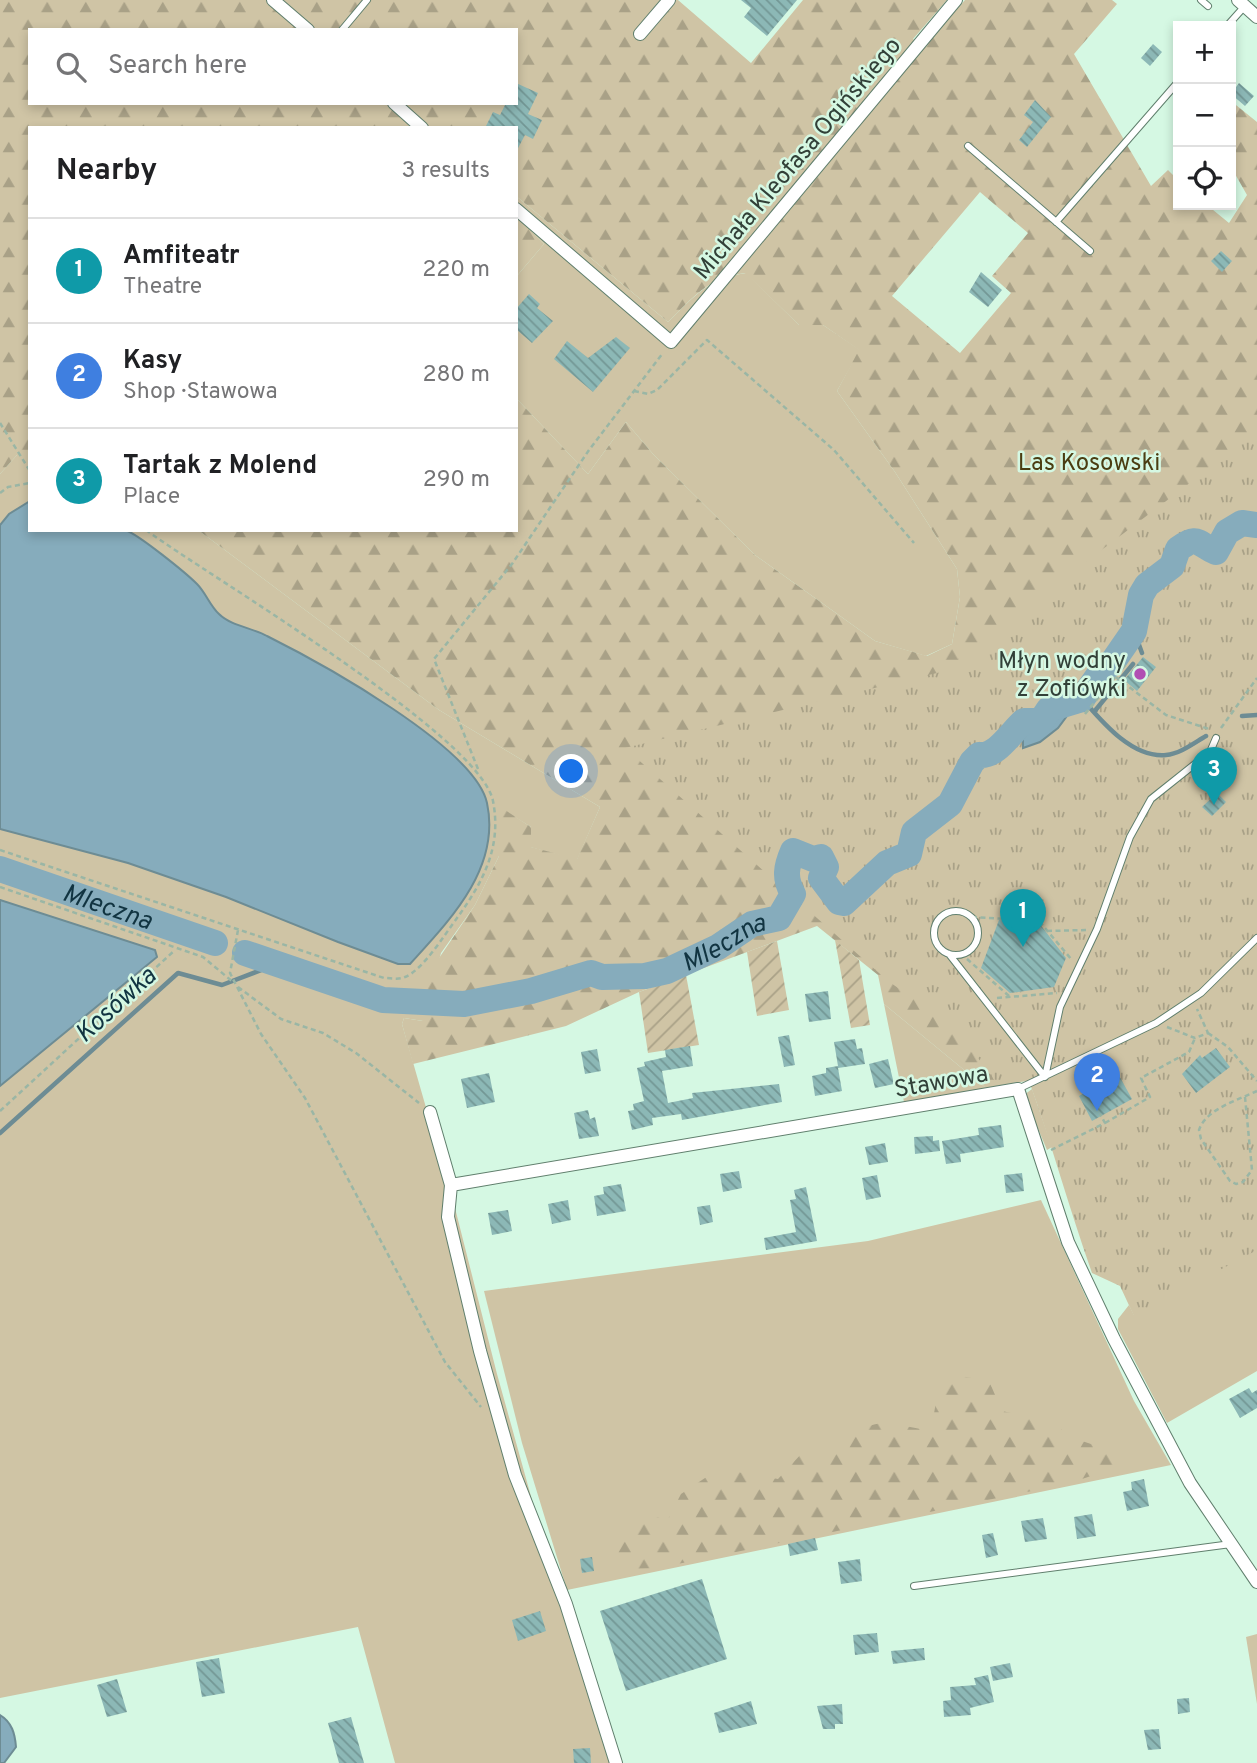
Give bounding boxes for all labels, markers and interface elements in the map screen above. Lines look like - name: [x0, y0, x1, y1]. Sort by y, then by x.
- map controls: [1173, 21, 1236, 210]
- button: +: [1173, 21, 1236, 84]
- search box: [28, 28, 518, 105]
- street label: Michała Kleofasa Ogińskiego: [688, 32, 909, 287]
- icon: search: [52, 48, 90, 86]
- text: Search here: [108, 50, 247, 83]
- button: −: [1173, 84, 1236, 147]
- button: locate: [1173, 147, 1236, 210]
- text: Nearby: [56, 153, 157, 190]
- text: 3 results: [401, 157, 490, 186]
- text: Amfiteatr: [123, 240, 240, 273]
- text: 1: [74, 256, 84, 285]
- text: 220 m: [422, 256, 490, 285]
- text: Theatre: [123, 273, 202, 302]
- text: Kasy: [123, 345, 182, 378]
- text: 2: [72, 361, 86, 390]
- text: 280 m: [422, 361, 490, 390]
- text: Shop · Stawowa: [123, 378, 278, 407]
- park label: Las Kosowski: [1018, 449, 1160, 479]
- text: Tartak z Molend: [123, 450, 317, 483]
- text: 3: [72, 466, 86, 495]
- text: 290 m: [423, 466, 490, 495]
- text: Place: [123, 483, 180, 512]
- place label: Młyn wodny z Zofiówki: [998, 647, 1126, 705]
- marker: Młyn wodny z Zofiówki: [1132, 666, 1148, 682]
- pin: 3: [1191, 747, 1237, 805]
- your location: [554, 754, 588, 788]
- water label: Mleczna: [58, 878, 157, 939]
- pin: 1: [1000, 889, 1046, 947]
- water label: Mleczna: [677, 907, 769, 981]
- water label: Kosówka: [69, 960, 165, 1051]
- pin: 2: [1074, 1053, 1120, 1111]
- street label: Stawowa: [892, 1060, 991, 1106]

